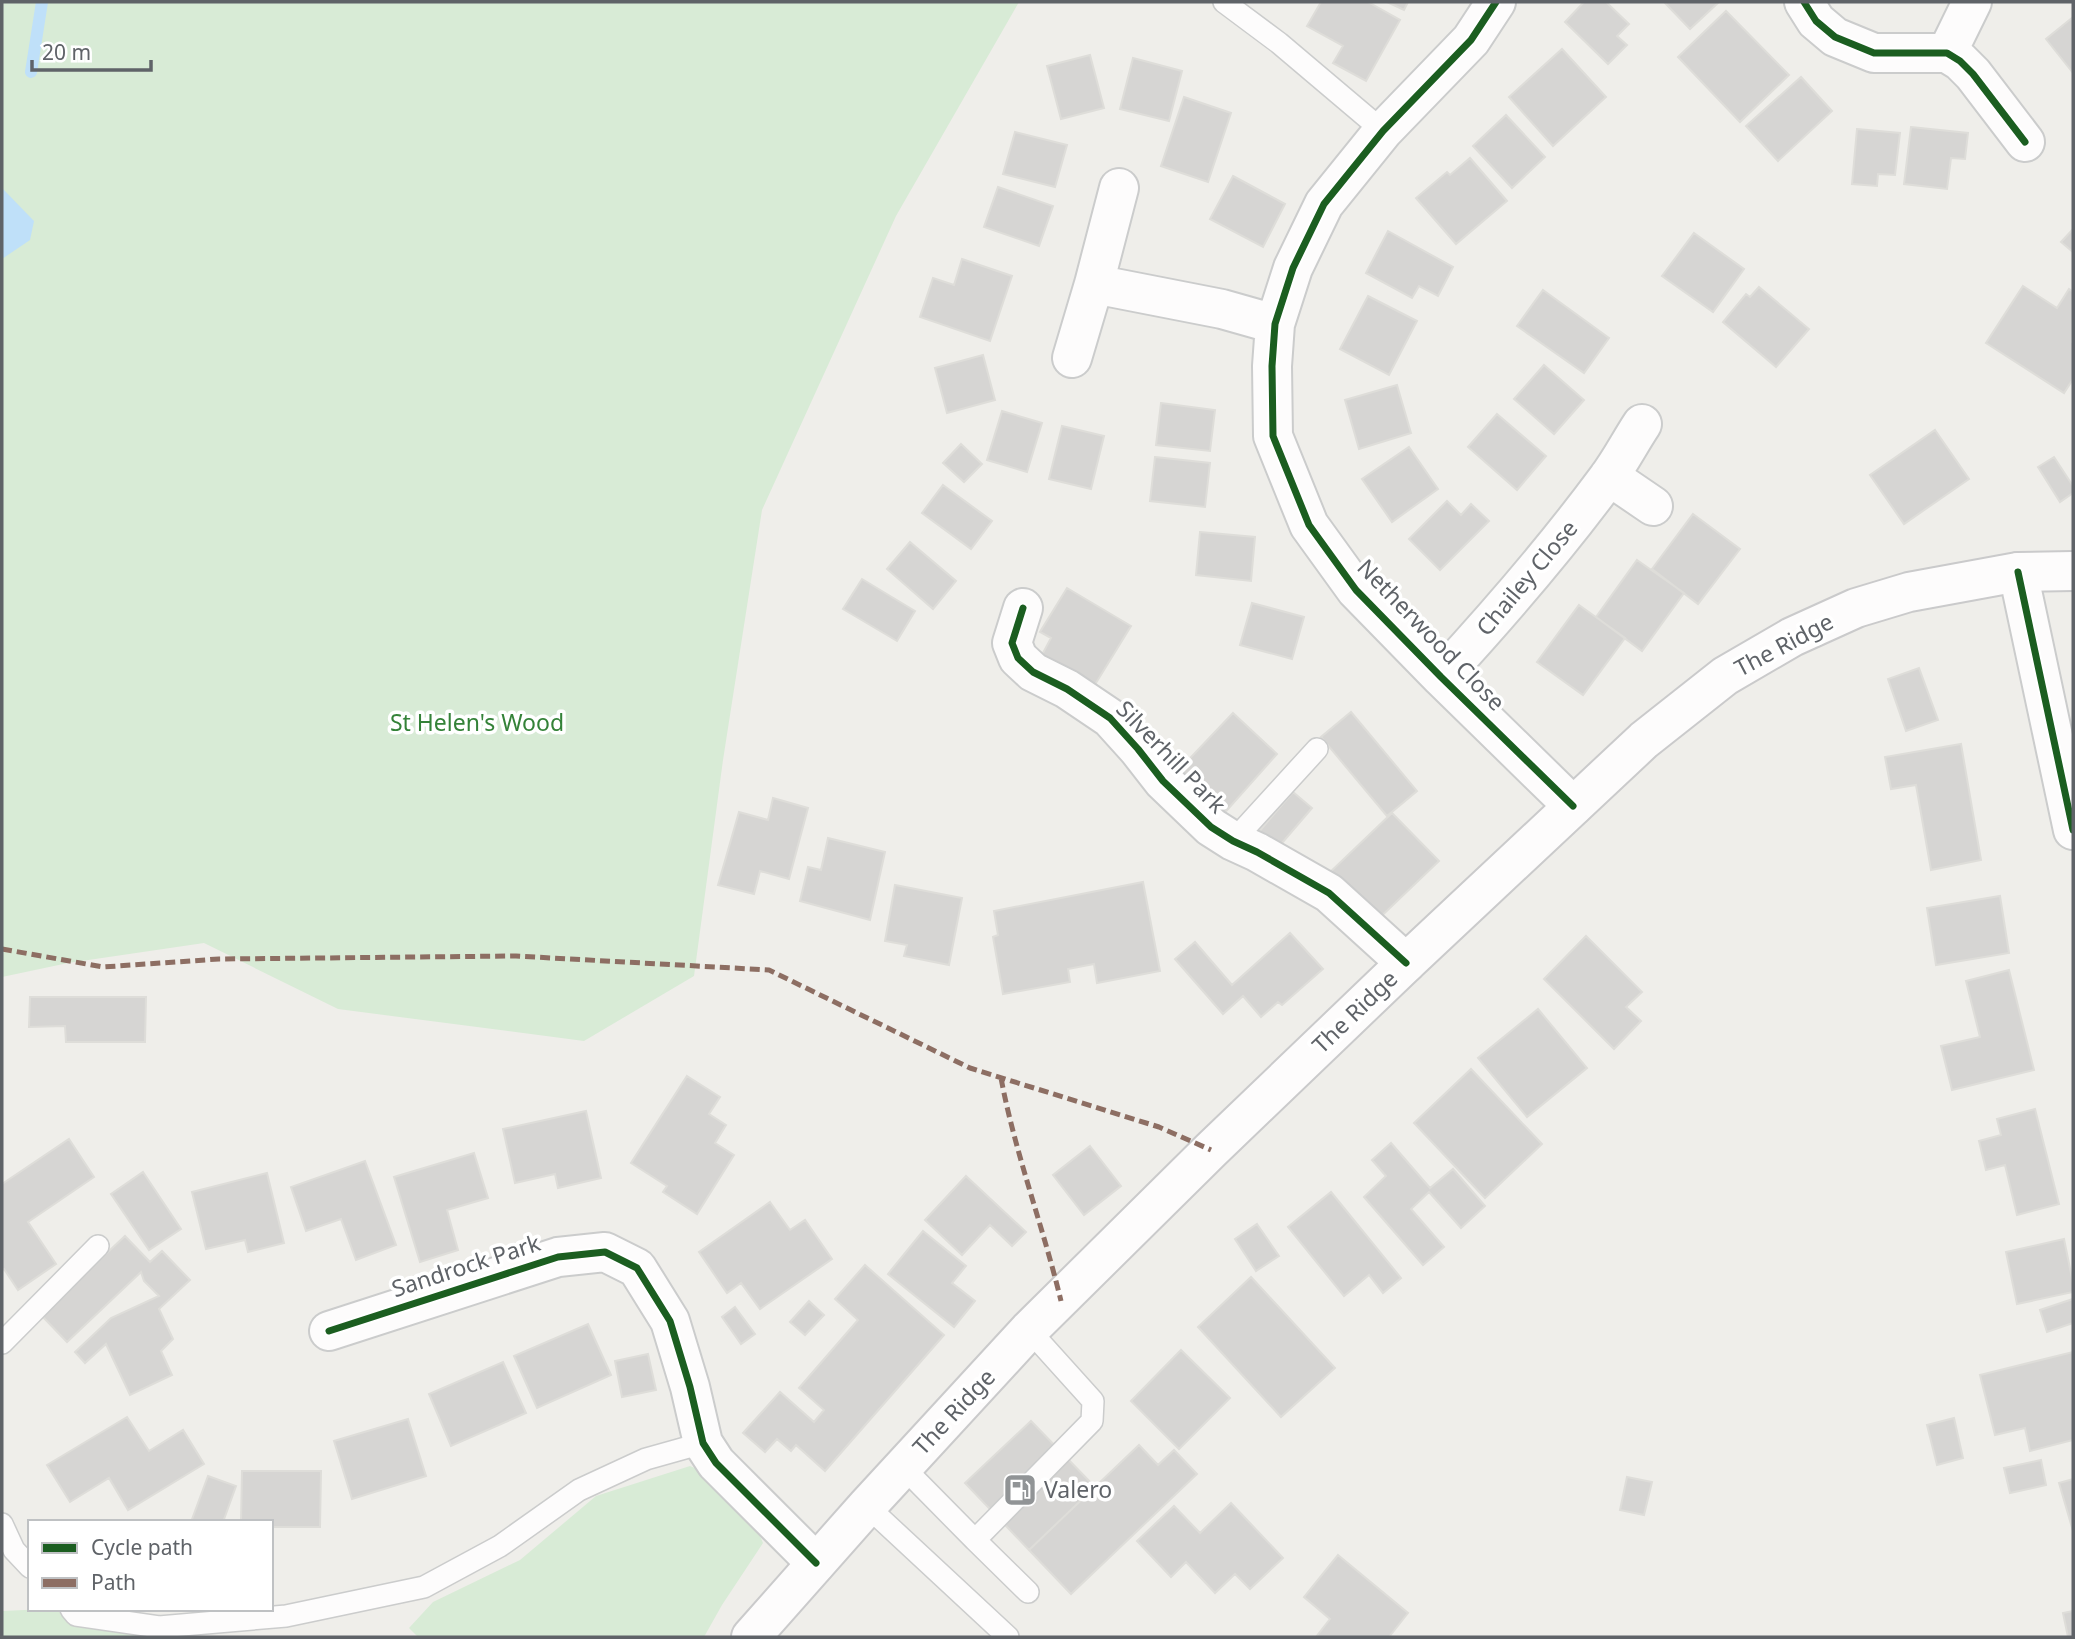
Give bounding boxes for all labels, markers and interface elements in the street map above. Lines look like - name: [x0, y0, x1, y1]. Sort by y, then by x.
- scale bar: [32, 28, 150, 72]
- text: 20 m: [42, 38, 91, 66]
- street label: Chailey Close: [1468, 513, 1584, 642]
- street label: Netherwood Close: [1351, 551, 1513, 717]
- street label: The Ridge: [1729, 605, 1838, 683]
- street label: Silverhill Park: [1110, 693, 1234, 820]
- park label: St Helen's Wood: [390, 706, 564, 738]
- street label: The Ridge: [1305, 962, 1404, 1060]
- street label: Sandrock Park: [387, 1226, 545, 1304]
- street label: The Ridge: [905, 1361, 1002, 1462]
- fuel station icon: Valero: [1001, 1471, 1039, 1509]
- place label: Valero: [1044, 1473, 1112, 1505]
- legend: [28, 1520, 273, 1611]
- text: Cycle path: [91, 1533, 193, 1561]
- text: Path: [91, 1568, 136, 1596]

